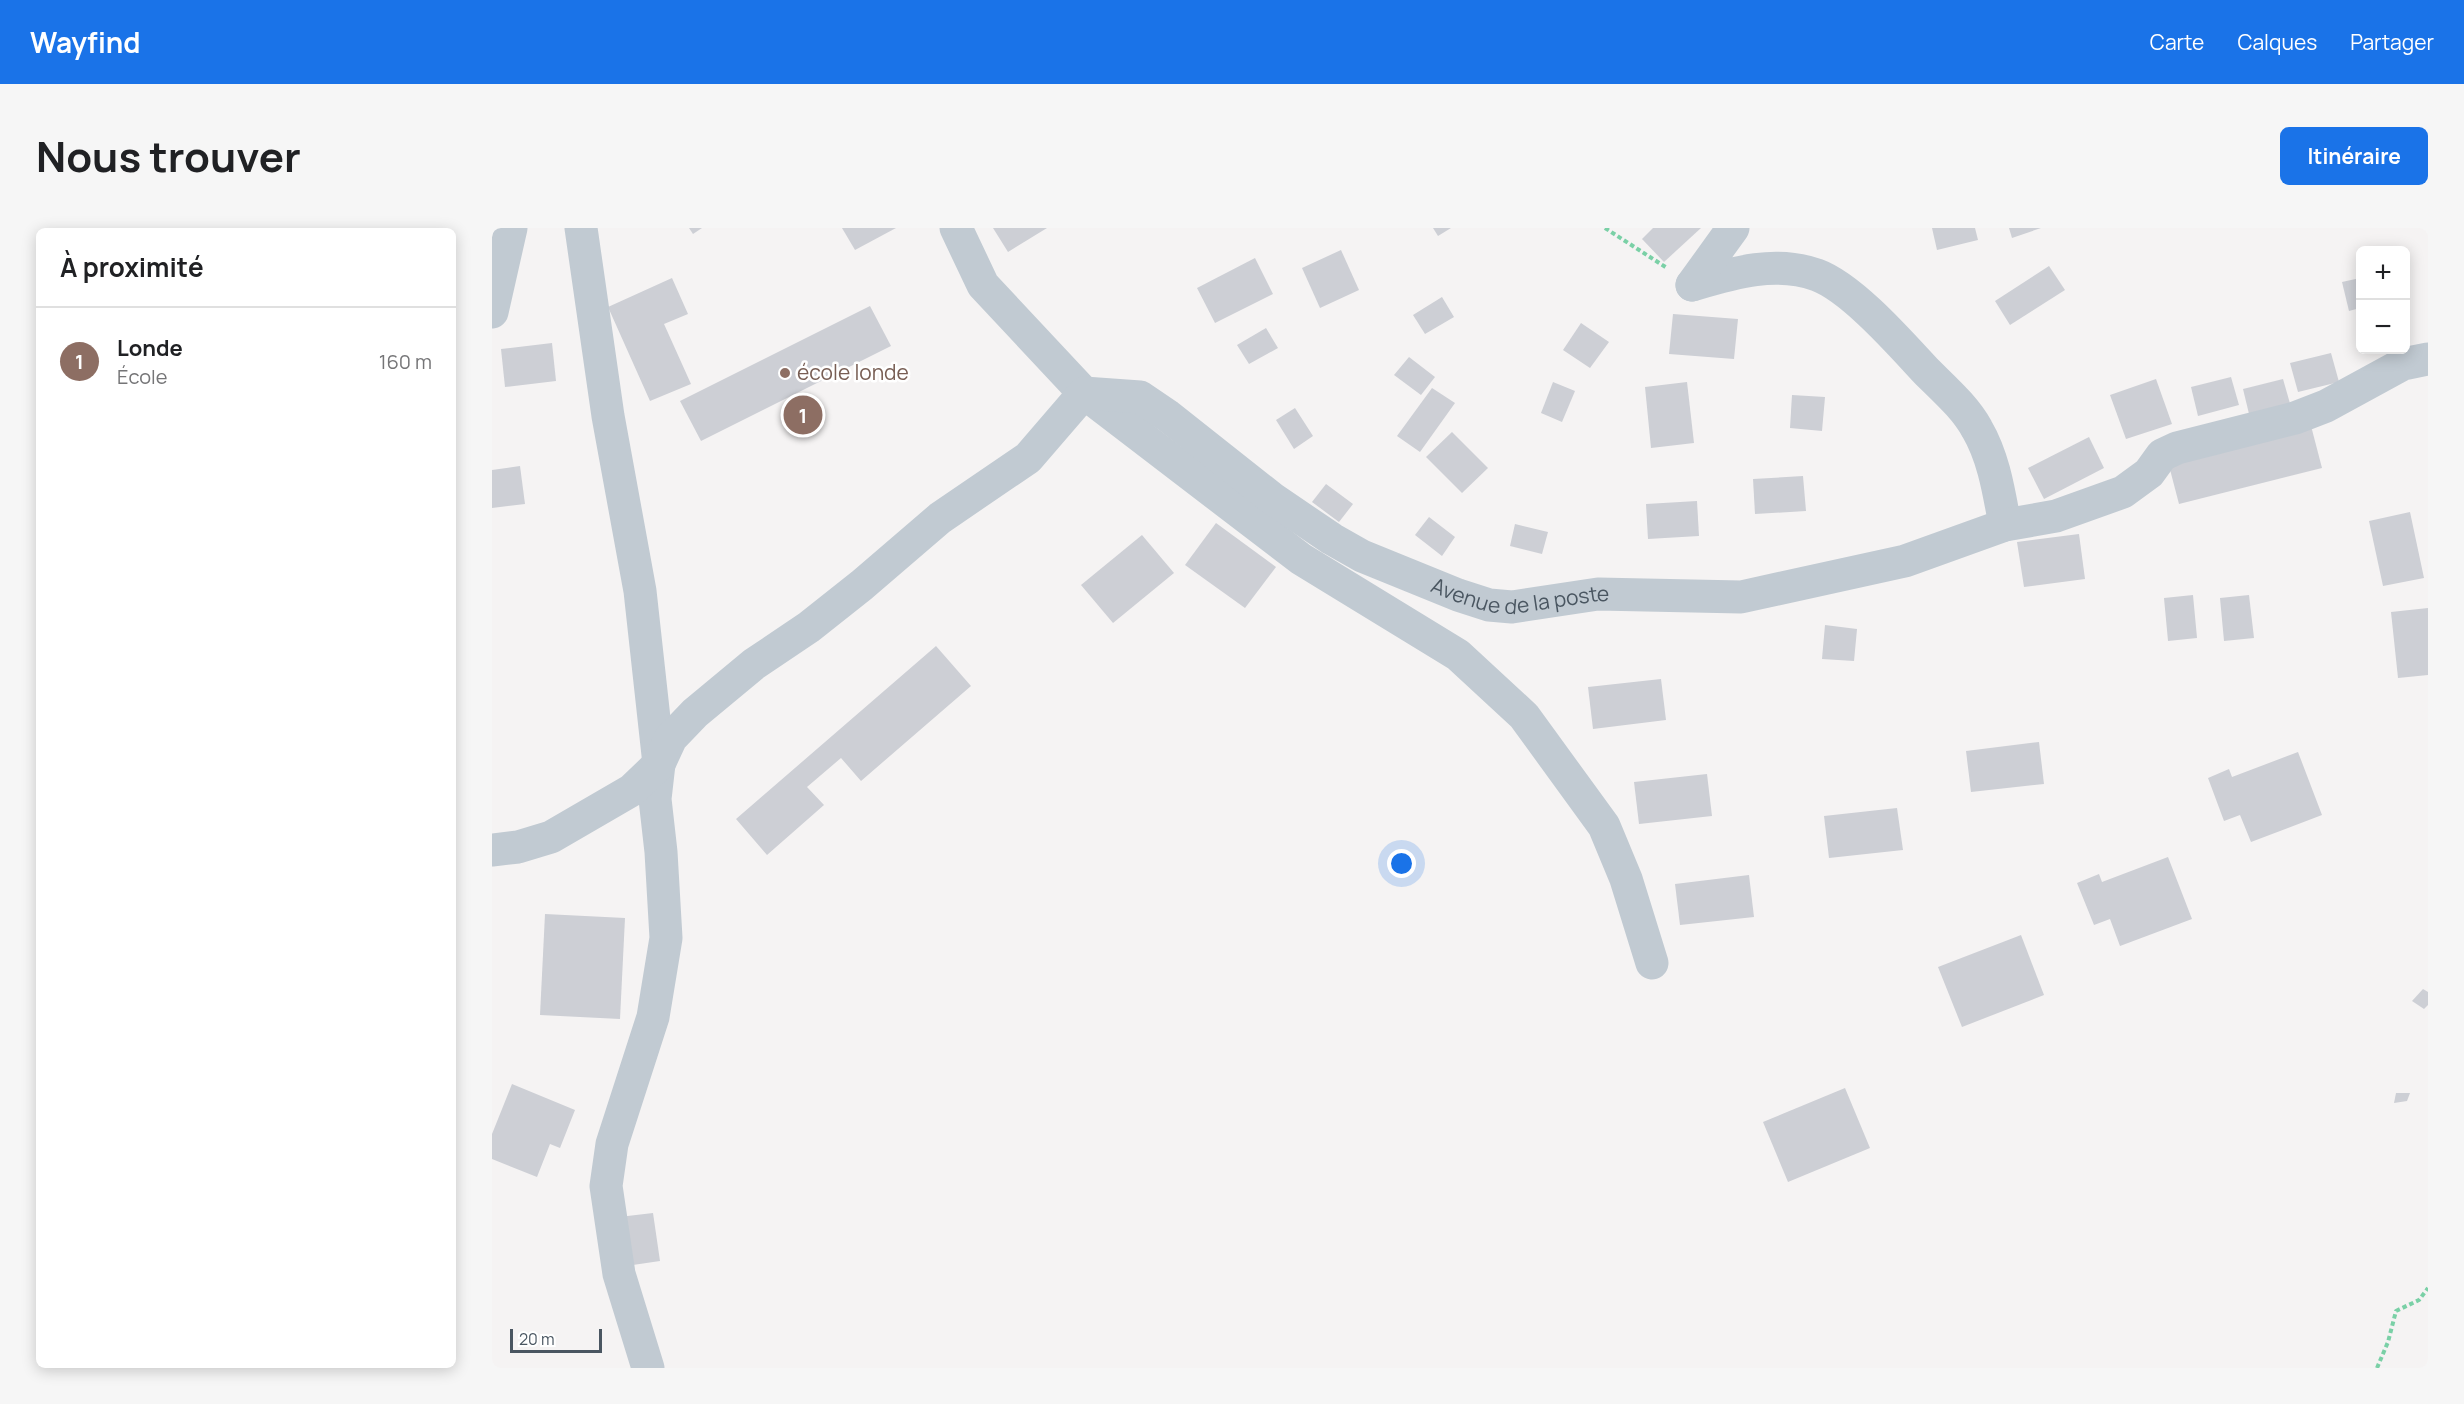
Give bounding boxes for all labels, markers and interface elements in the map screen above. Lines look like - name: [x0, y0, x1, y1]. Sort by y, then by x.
- text: Wayfind: [30, 23, 140, 61]
- text: Carte: [2150, 28, 2204, 56]
- text: Calques: [2237, 28, 2317, 56]
- text: Partager: [2350, 28, 2434, 56]
- text: Nous trouver: [36, 127, 301, 185]
- button: Itinéraire: [2280, 127, 2428, 185]
- map controls: [2356, 246, 2410, 354]
- button: +: [2356, 246, 2410, 300]
- text: À proximité: [60, 249, 204, 285]
- button: −: [2356, 300, 2410, 354]
- text: Londe: [117, 333, 183, 363]
- text: 1: [75, 348, 84, 375]
- text: 160 m: [379, 348, 432, 375]
- place label: école londe: [797, 358, 909, 386]
- text: École: [117, 363, 167, 390]
- marker: école londe: [778, 366, 792, 380]
- pin: 1: [784, 392, 822, 438]
- street label: Avenue de la poste: [1427, 571, 1610, 620]
- your location: [1387, 849, 1416, 878]
- scale bar: [510, 1326, 602, 1354]
- text: 20 m: [519, 1328, 555, 1350]

